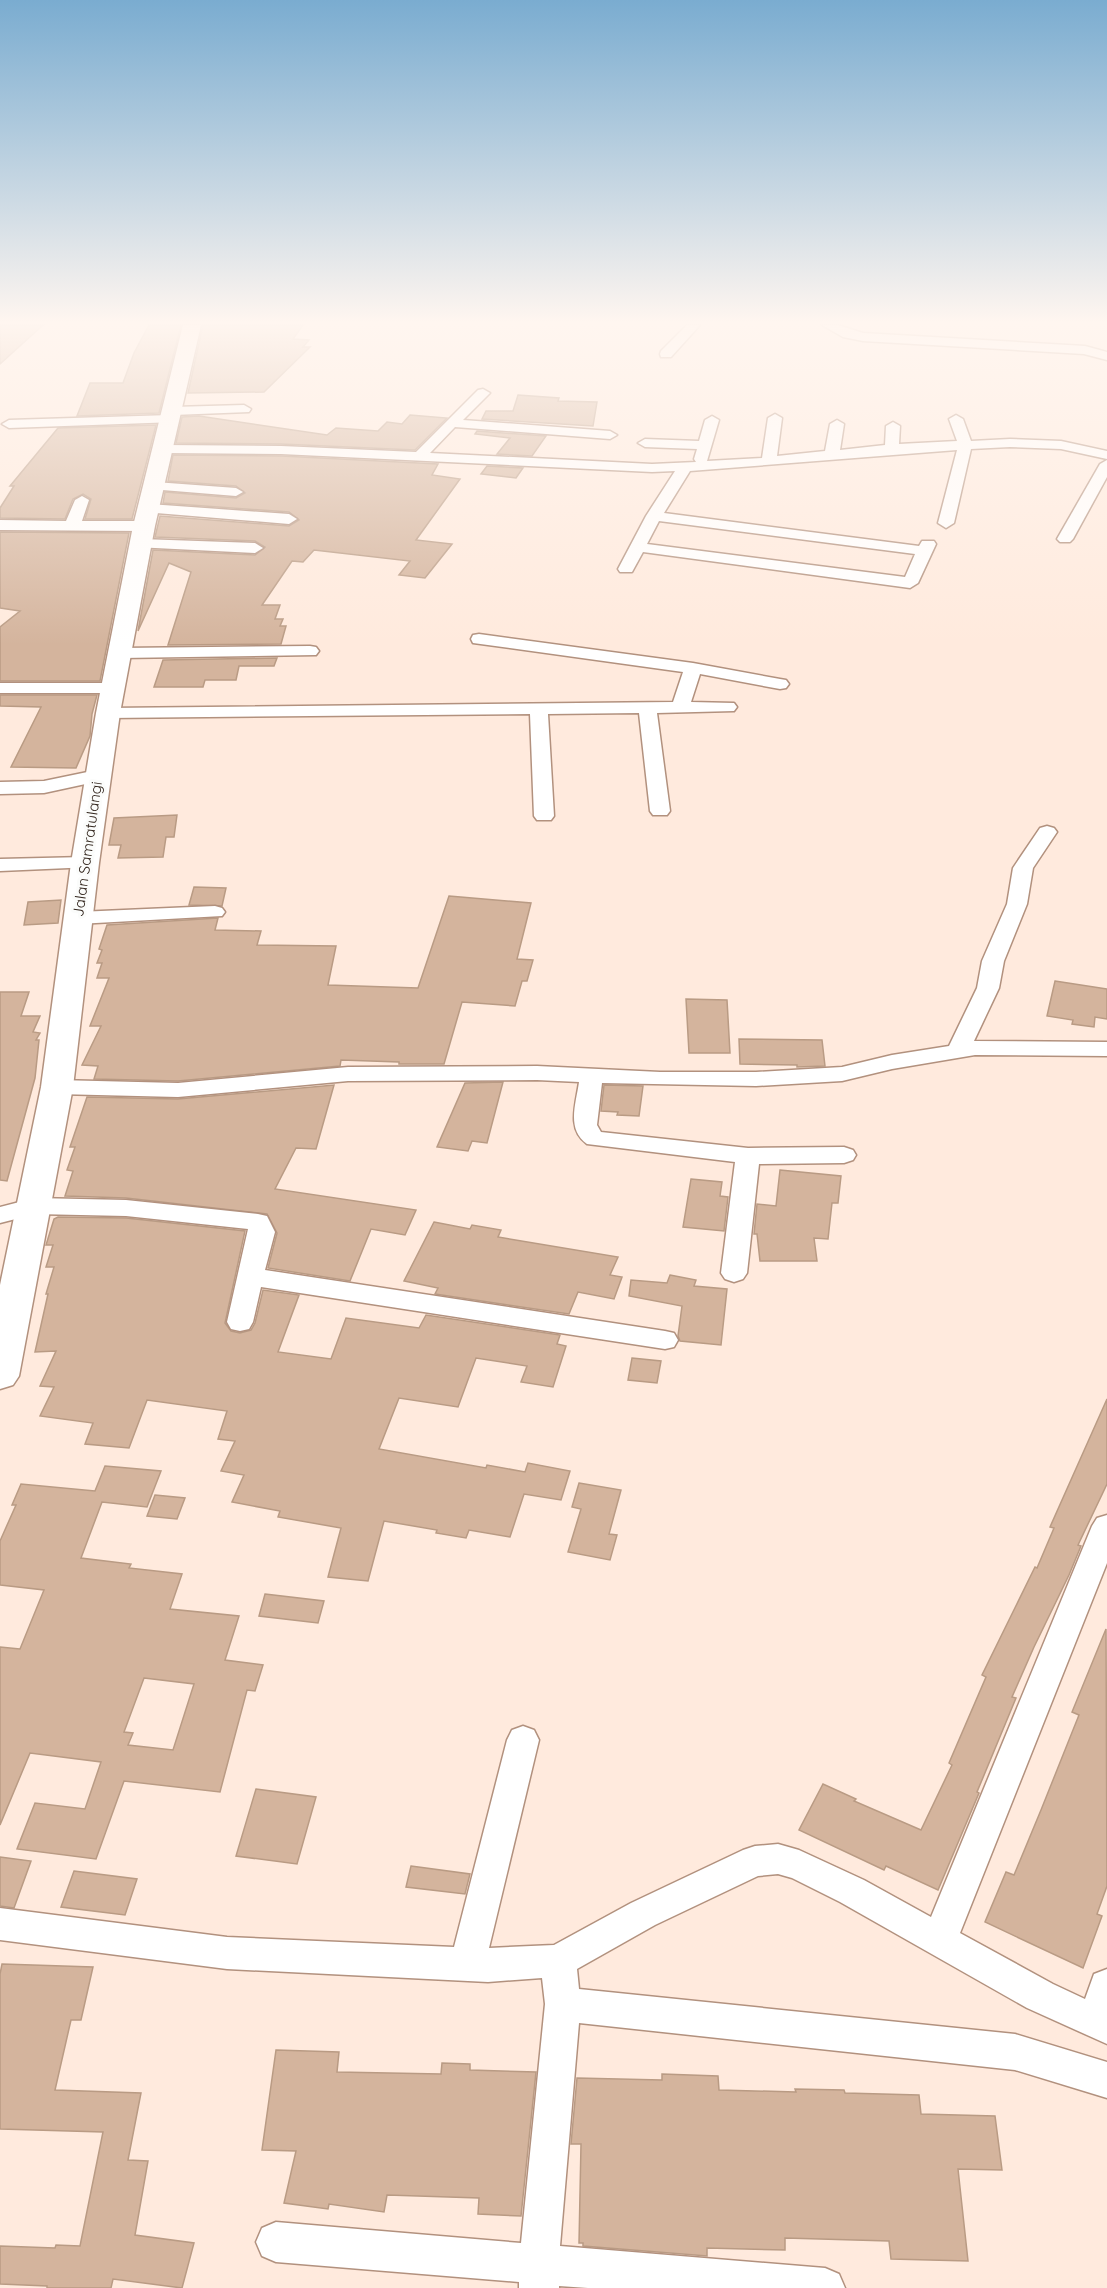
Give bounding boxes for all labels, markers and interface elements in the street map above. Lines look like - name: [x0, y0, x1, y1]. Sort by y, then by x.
- street label: Jalan Samratulangi: [68, 780, 106, 918]

